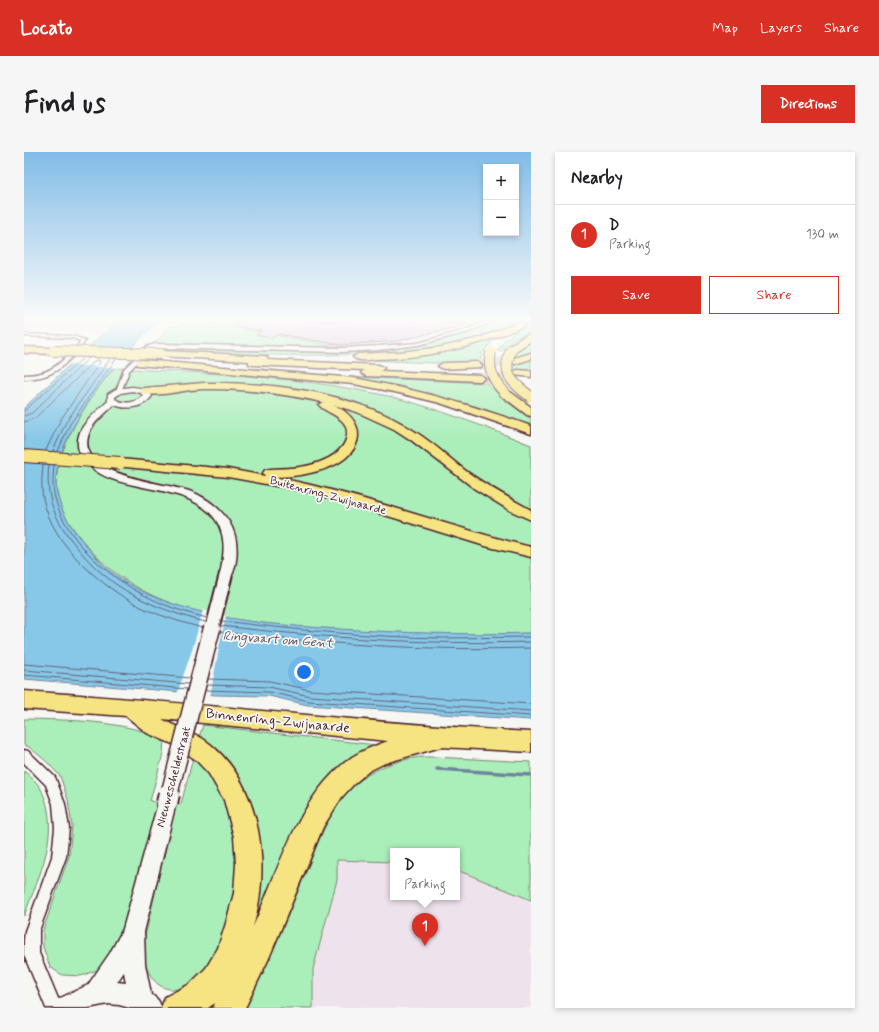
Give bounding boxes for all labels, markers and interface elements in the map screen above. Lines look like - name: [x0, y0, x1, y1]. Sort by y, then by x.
- text: Locato: [20, 16, 72, 41]
- text: Map: [712, 19, 738, 37]
- text: Layers: [760, 19, 802, 37]
- text: Share: [824, 19, 859, 37]
- button: Directions: [761, 85, 855, 123]
- text: Find us: [24, 86, 105, 123]
- map controls: [483, 164, 519, 236]
- button: +: [483, 164, 519, 200]
- text: Nearby: [571, 167, 623, 189]
- button: −: [483, 200, 519, 236]
- text: D: [609, 216, 619, 236]
- text: 1: [581, 226, 587, 243]
- text: 130 m: [806, 226, 839, 243]
- text: Parking: [609, 236, 651, 253]
- button: Save: [571, 276, 701, 314]
- button: Share: [709, 276, 839, 314]
- street label: Buitenring-Zwijnaarde: [268, 473, 388, 519]
- water label: Ringvaart om Gent: [222, 628, 335, 653]
- your location: [294, 662, 314, 682]
- street label: Binnenring-Zwijnaarde: [205, 704, 351, 738]
- street label: Nieuwescheldestraat: [153, 724, 195, 829]
- popup: [390, 848, 460, 900]
- text: D: [404, 856, 415, 876]
- text: Parking: [404, 876, 446, 893]
- pin: 1: [412, 913, 438, 946]

